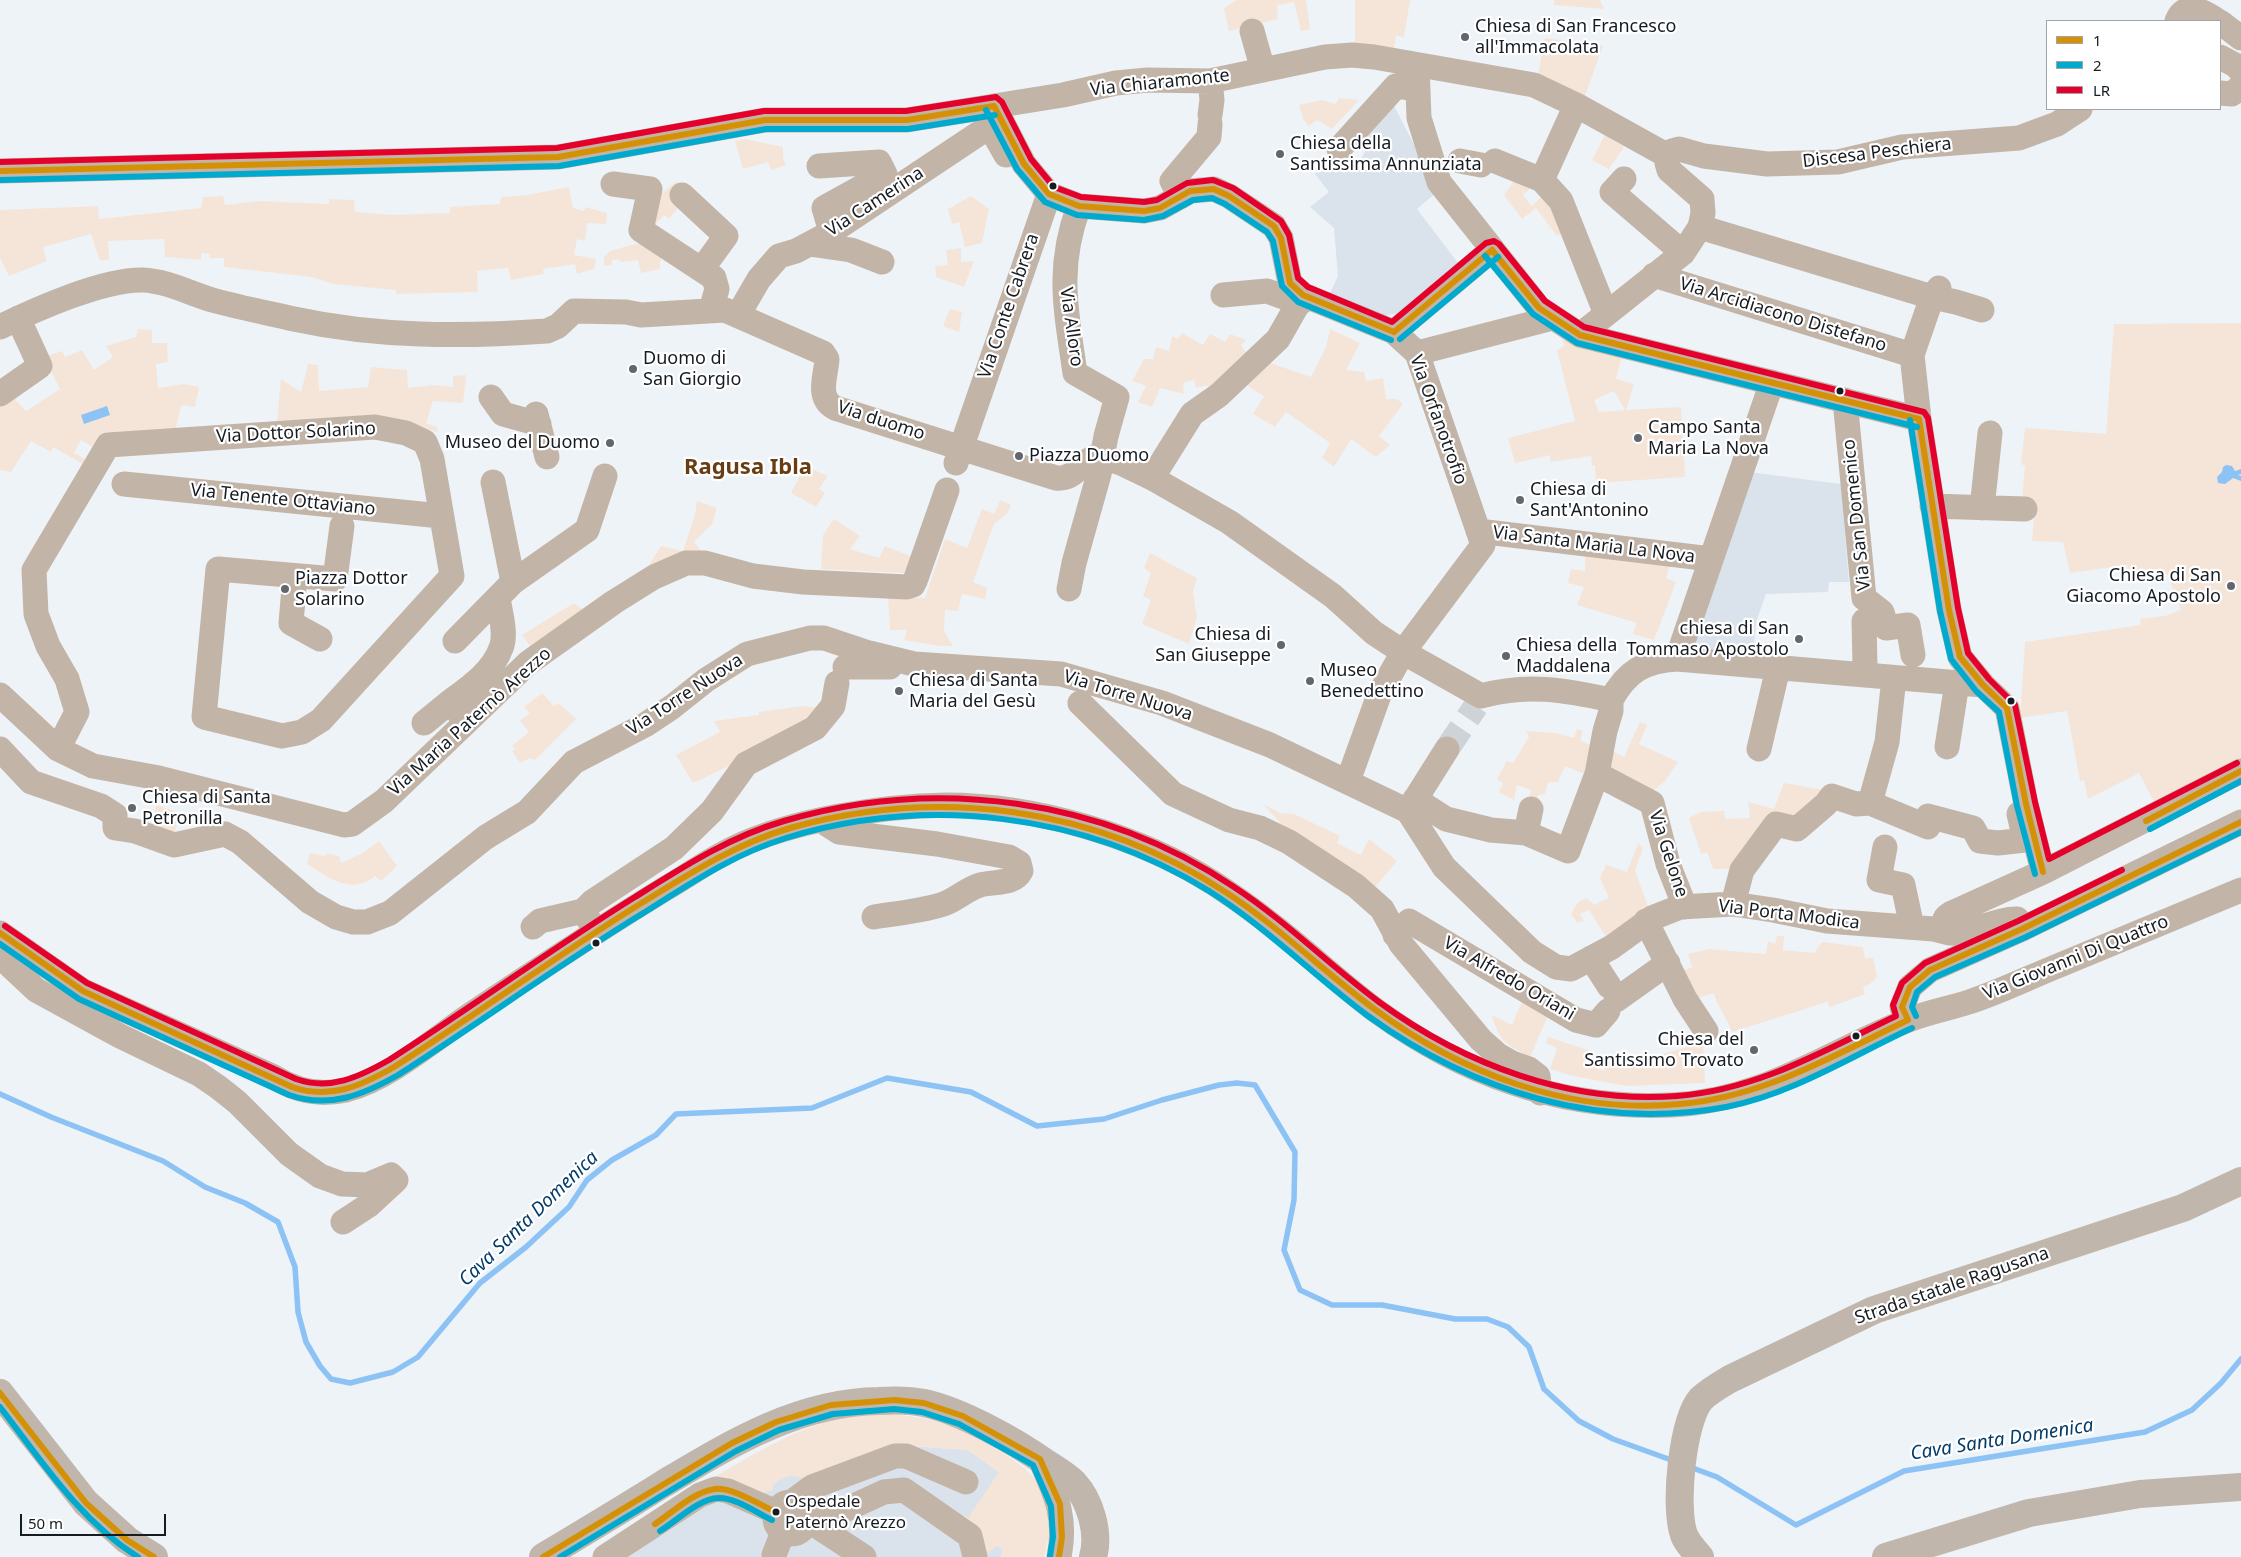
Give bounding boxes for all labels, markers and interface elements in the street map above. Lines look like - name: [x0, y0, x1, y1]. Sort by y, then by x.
- place label: Chiesa di San Francesco all'Immacolata: [1475, 16, 1676, 58]
- legend: [2046, 20, 2221, 110]
- text: 1: [2093, 30, 2102, 50]
- marker: Chiesa di San Francesco all'Immacolata: [1459, 31, 1471, 43]
- text: 2: [2093, 55, 2102, 75]
- street label: Via Chiaramonte: [1089, 65, 1231, 101]
- text: LR: [2093, 80, 2110, 100]
- place label: Chiesa della Santissima Annunziata: [1290, 133, 1482, 176]
- street label: Discesa Peschiera: [1801, 133, 1953, 173]
- marker: Chiesa della Santissima Annunziata: [1274, 148, 1286, 160]
- street label: Via Camerina: [822, 162, 928, 242]
- unlabelled marker: [1048, 181, 1058, 191]
- street label: Via Conte Cabrera: [974, 231, 1044, 381]
- street label: Via Arcidiacono Distefano: [1677, 273, 1889, 357]
- street label: Via Alloro: [1055, 286, 1087, 368]
- place label: Duomo di San Giorgio: [643, 348, 741, 390]
- street label: Via Orfanotrofio: [1405, 352, 1471, 488]
- marker: Duomo di San Giorgio: [627, 363, 639, 375]
- unlabelled marker: [1835, 386, 1845, 396]
- street label: Via duomo: [834, 397, 928, 445]
- place label: Campo Santa Maria La Nova: [1648, 417, 1769, 459]
- street label: Via Dottor Solarino: [216, 418, 376, 448]
- place label: Museo del Duomo: [445, 432, 600, 454]
- marker: Campo Santa Maria La Nova: [1632, 432, 1644, 444]
- marker: Museo del Duomo: [604, 437, 616, 449]
- street label: Via San Domenico: [1838, 438, 1876, 592]
- place label: Piazza Duomo: [1029, 445, 1149, 467]
- marker: Piazza Duomo: [1013, 450, 1025, 462]
- district label: Ragusa Ibla: [684, 455, 812, 481]
- place label: Chiesa di Sant'Antonino: [1530, 479, 1649, 522]
- street label: Via Tenente Ottaviano: [189, 480, 377, 520]
- marker: Chiesa di Sant'Antonino: [1514, 494, 1526, 506]
- street label: Via Santa Maria La Nova: [1492, 522, 1696, 568]
- place label: Chiesa di San Giacomo Apostolo: [2066, 565, 2221, 608]
- place label: Piazza Dottor Solarino: [295, 568, 408, 610]
- marker: Chiesa di San Giacomo Apostolo: [2225, 580, 2237, 592]
- marker: Piazza Dottor Solarino: [279, 583, 291, 595]
- place label: chiesa di San Tommaso Apostolo: [1626, 618, 1789, 660]
- place label: Chiesa di San Giuseppe: [1155, 624, 1271, 666]
- marker: chiesa di San Tommaso Apostolo: [1793, 633, 1805, 645]
- place label: Chiesa della Maddalena: [1516, 635, 1617, 678]
- marker: Chiesa di San Giuseppe: [1275, 639, 1287, 651]
- street label: Via Maria Paternò Arezzo: [384, 643, 556, 801]
- street label: Via Torre Nuova: [623, 650, 747, 740]
- marker: Chiesa della Maddalena: [1500, 650, 1512, 662]
- place label: Museo Benedettino: [1320, 660, 1424, 702]
- street label: Via Torre Nuova: [1061, 666, 1195, 726]
- place label: Chiesa di Santa Maria del Gesù: [909, 670, 1038, 712]
- marker: Museo Benedettino: [1304, 675, 1316, 687]
- marker: Chiesa di Santa Maria del Gesù: [893, 685, 905, 697]
- unlabelled marker: [2006, 696, 2016, 706]
- place label: Chiesa di Santa Petronilla: [142, 787, 271, 830]
- marker: Chiesa di Santa Petronilla: [126, 802, 138, 814]
- street label: Via Gelone: [1644, 808, 1692, 900]
- street label: Via Porta Modica: [1717, 896, 1861, 934]
- street label: Via Giovanni Di Quattro: [1980, 911, 2172, 1005]
- street label: Via Alfredo Oriani: [1439, 933, 1579, 1025]
- unlabelled marker: [591, 938, 601, 948]
- place label: Chiesa del Santissimo Trovato: [1584, 1029, 1744, 1072]
- unlabelled marker: [1851, 1031, 1861, 1041]
- marker: Chiesa del Santissimo Trovato: [1748, 1044, 1760, 1056]
- water label: Cava Santa Domenica: [455, 1147, 603, 1291]
- street label: Strada statale Ragusana: [1852, 1243, 2052, 1329]
- water label: Cava Santa Domenica: [1909, 1414, 2095, 1466]
- place label: Ospedale Paternò Arezzo: [785, 1492, 906, 1532]
- scale bar: [22, 1504, 169, 1536]
- marker: Ospedale Paternò Arezzo: [771, 1507, 781, 1517]
- text: 50 m: [28, 1513, 63, 1533]

